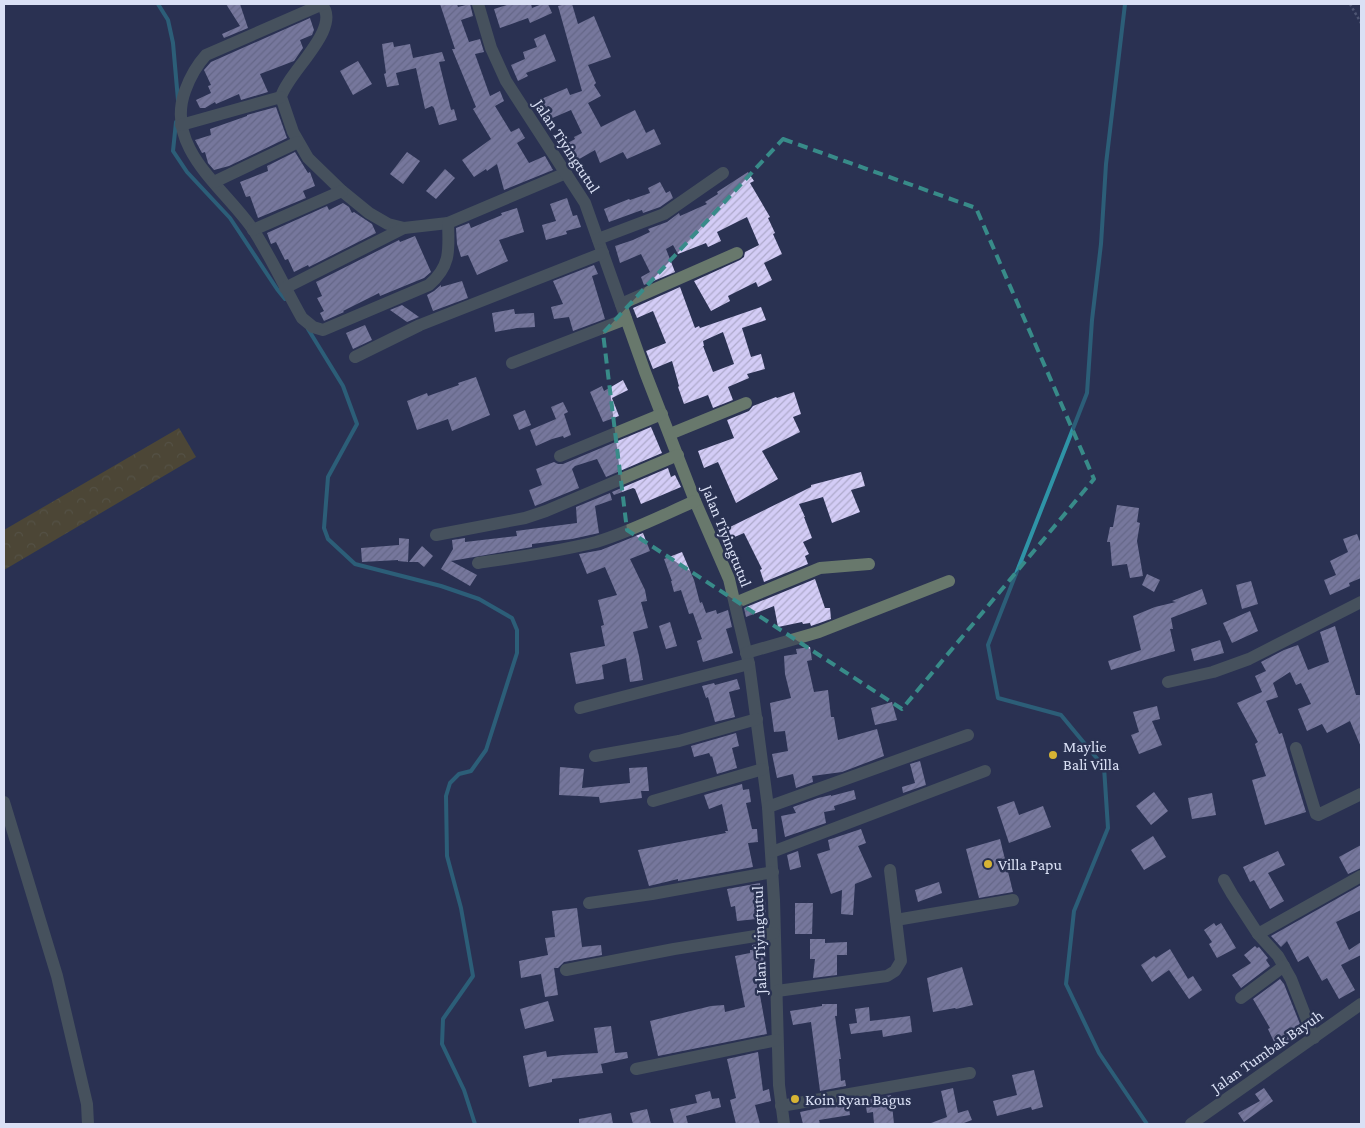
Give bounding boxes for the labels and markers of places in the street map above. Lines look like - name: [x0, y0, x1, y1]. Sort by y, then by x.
- place label: Maylie Bali Villa: [1063, 738, 1120, 773]
- marker: Maylie Bali Villa: [1047, 749, 1059, 761]
- place label: Villa Papu: [998, 856, 1062, 874]
- marker: Villa Papu: [982, 858, 994, 870]
- place label: Koin Ryan Bagus: [805, 1091, 911, 1109]
- marker: Koin Ryan Bagus: [789, 1093, 801, 1105]

